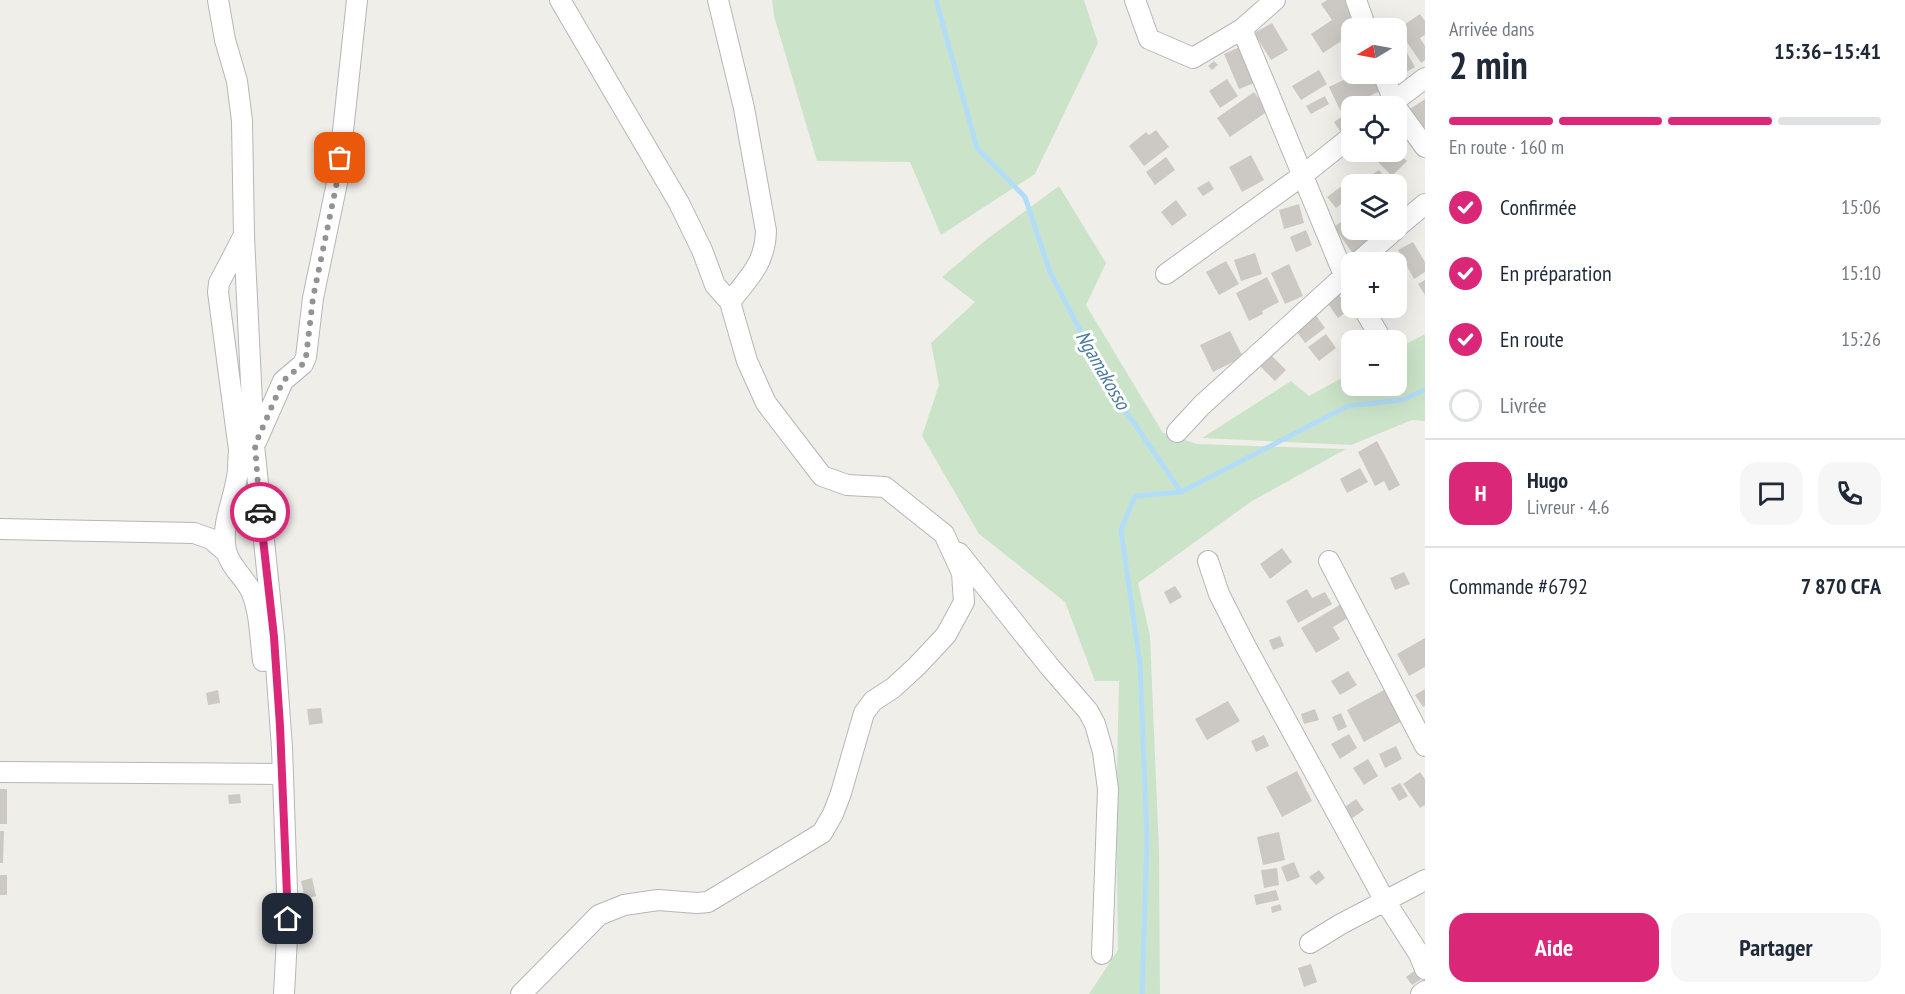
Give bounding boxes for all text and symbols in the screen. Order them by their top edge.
text: Arrivée dans [1449,16,1534,42]
north arrow [1341,18,1407,84]
map controls [1341,18,1407,396]
text: 15:36–15:41 [1774,37,1881,65]
text: 2 min [1449,39,1528,90]
button: locate [1341,96,1407,162]
pin [314,132,365,183]
text: En route · 160 m [1449,134,1564,160]
icon: bag [323,141,356,174]
button: layers [1341,174,1407,240]
icon: check [1449,191,1482,224]
text: Confirmée [1500,193,1577,221]
text: 15:06 [1841,194,1881,220]
button: + [1341,252,1407,318]
icon: check [1449,257,1482,290]
text: En préparation [1500,259,1612,287]
text: 15:10 [1841,260,1881,286]
icon: check [1449,323,1482,356]
text: En route [1500,325,1564,353]
water label: Ngamakosso [1070,326,1137,415]
text: 15:26 [1841,326,1881,352]
button: − [1341,330,1407,396]
text: Livrée [1500,391,1546,419]
button: chat [1740,462,1803,525]
button: phone [1818,462,1881,525]
text: Hugo [1527,466,1568,494]
text: H [1475,479,1486,507]
courier [230,482,290,542]
text: Livreur · 4.6 [1527,494,1610,520]
icon: car [244,496,277,529]
text: Commande #6792 [1449,572,1588,600]
text: 7 870 CFA [1801,572,1881,600]
pin [262,893,313,944]
icon: home [271,902,304,935]
button: Aide [1449,913,1659,982]
button: Partager [1671,913,1881,982]

